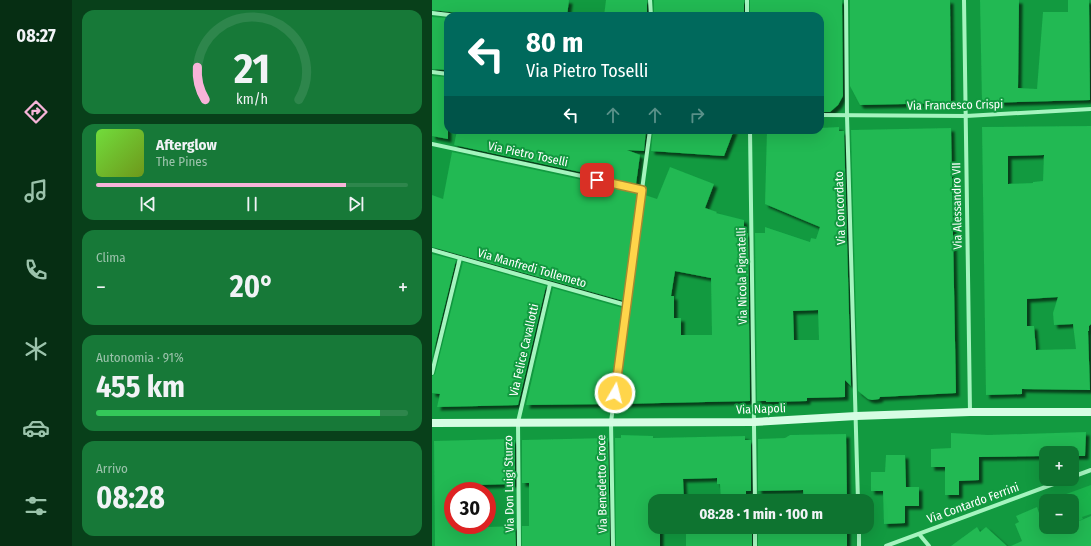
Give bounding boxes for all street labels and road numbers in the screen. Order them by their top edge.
street label: Via Francesco Crispi [907,97,1003,113]
street label: Via Pietro Toselli [487,139,569,169]
street label: Via Alessandro VII [949,162,965,250]
street label: Via Concordato [832,171,848,245]
street label: Via Nicola Pignatelli [734,227,750,325]
street label: Via Manfredi Tollemeto [476,246,588,290]
street label: Via Felice Cavallotti [507,302,541,398]
street label: Via Napoli [736,401,786,417]
street label: Via Benedetto Croce [594,434,610,533]
street label: Via Don Luigi Sturzo [501,435,517,533]
street label: Via Contardo Ferrini [925,480,1021,526]

